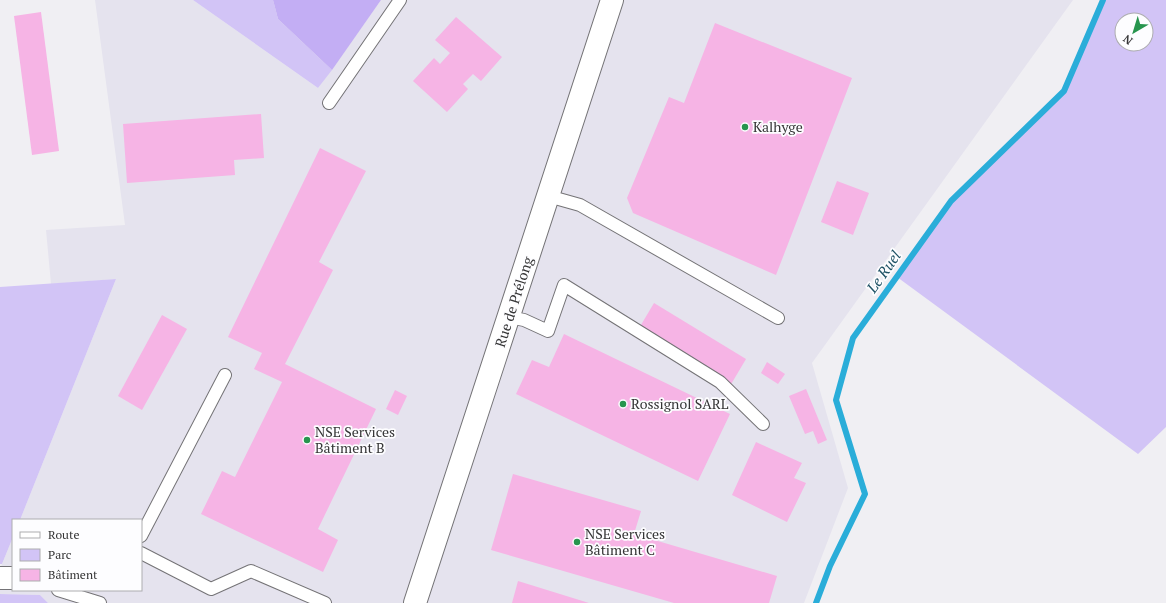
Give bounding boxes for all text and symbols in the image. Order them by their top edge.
north arrow [1114,12,1154,52]
text: N [1120,31,1135,48]
place label: Kalhyge [753,117,803,136]
marker: Kalhyge [740,122,750,132]
water label: Le Ruel [861,246,905,297]
street label: Rue de Prélong [490,254,537,349]
place label: Rossignol SARL [631,394,729,413]
marker: Rossignol SARL [618,399,628,409]
place label: NSE Services Bâtiment B [315,422,395,457]
marker: NSE Services Bâtiment B [302,435,312,445]
legend [12,519,142,591]
place label: NSE Services Bâtiment C [585,524,665,559]
text: Route [48,527,79,542]
marker: NSE Services Bâtiment C [572,537,582,547]
text: Parc [48,547,72,562]
text: Bâtiment [48,567,98,582]

